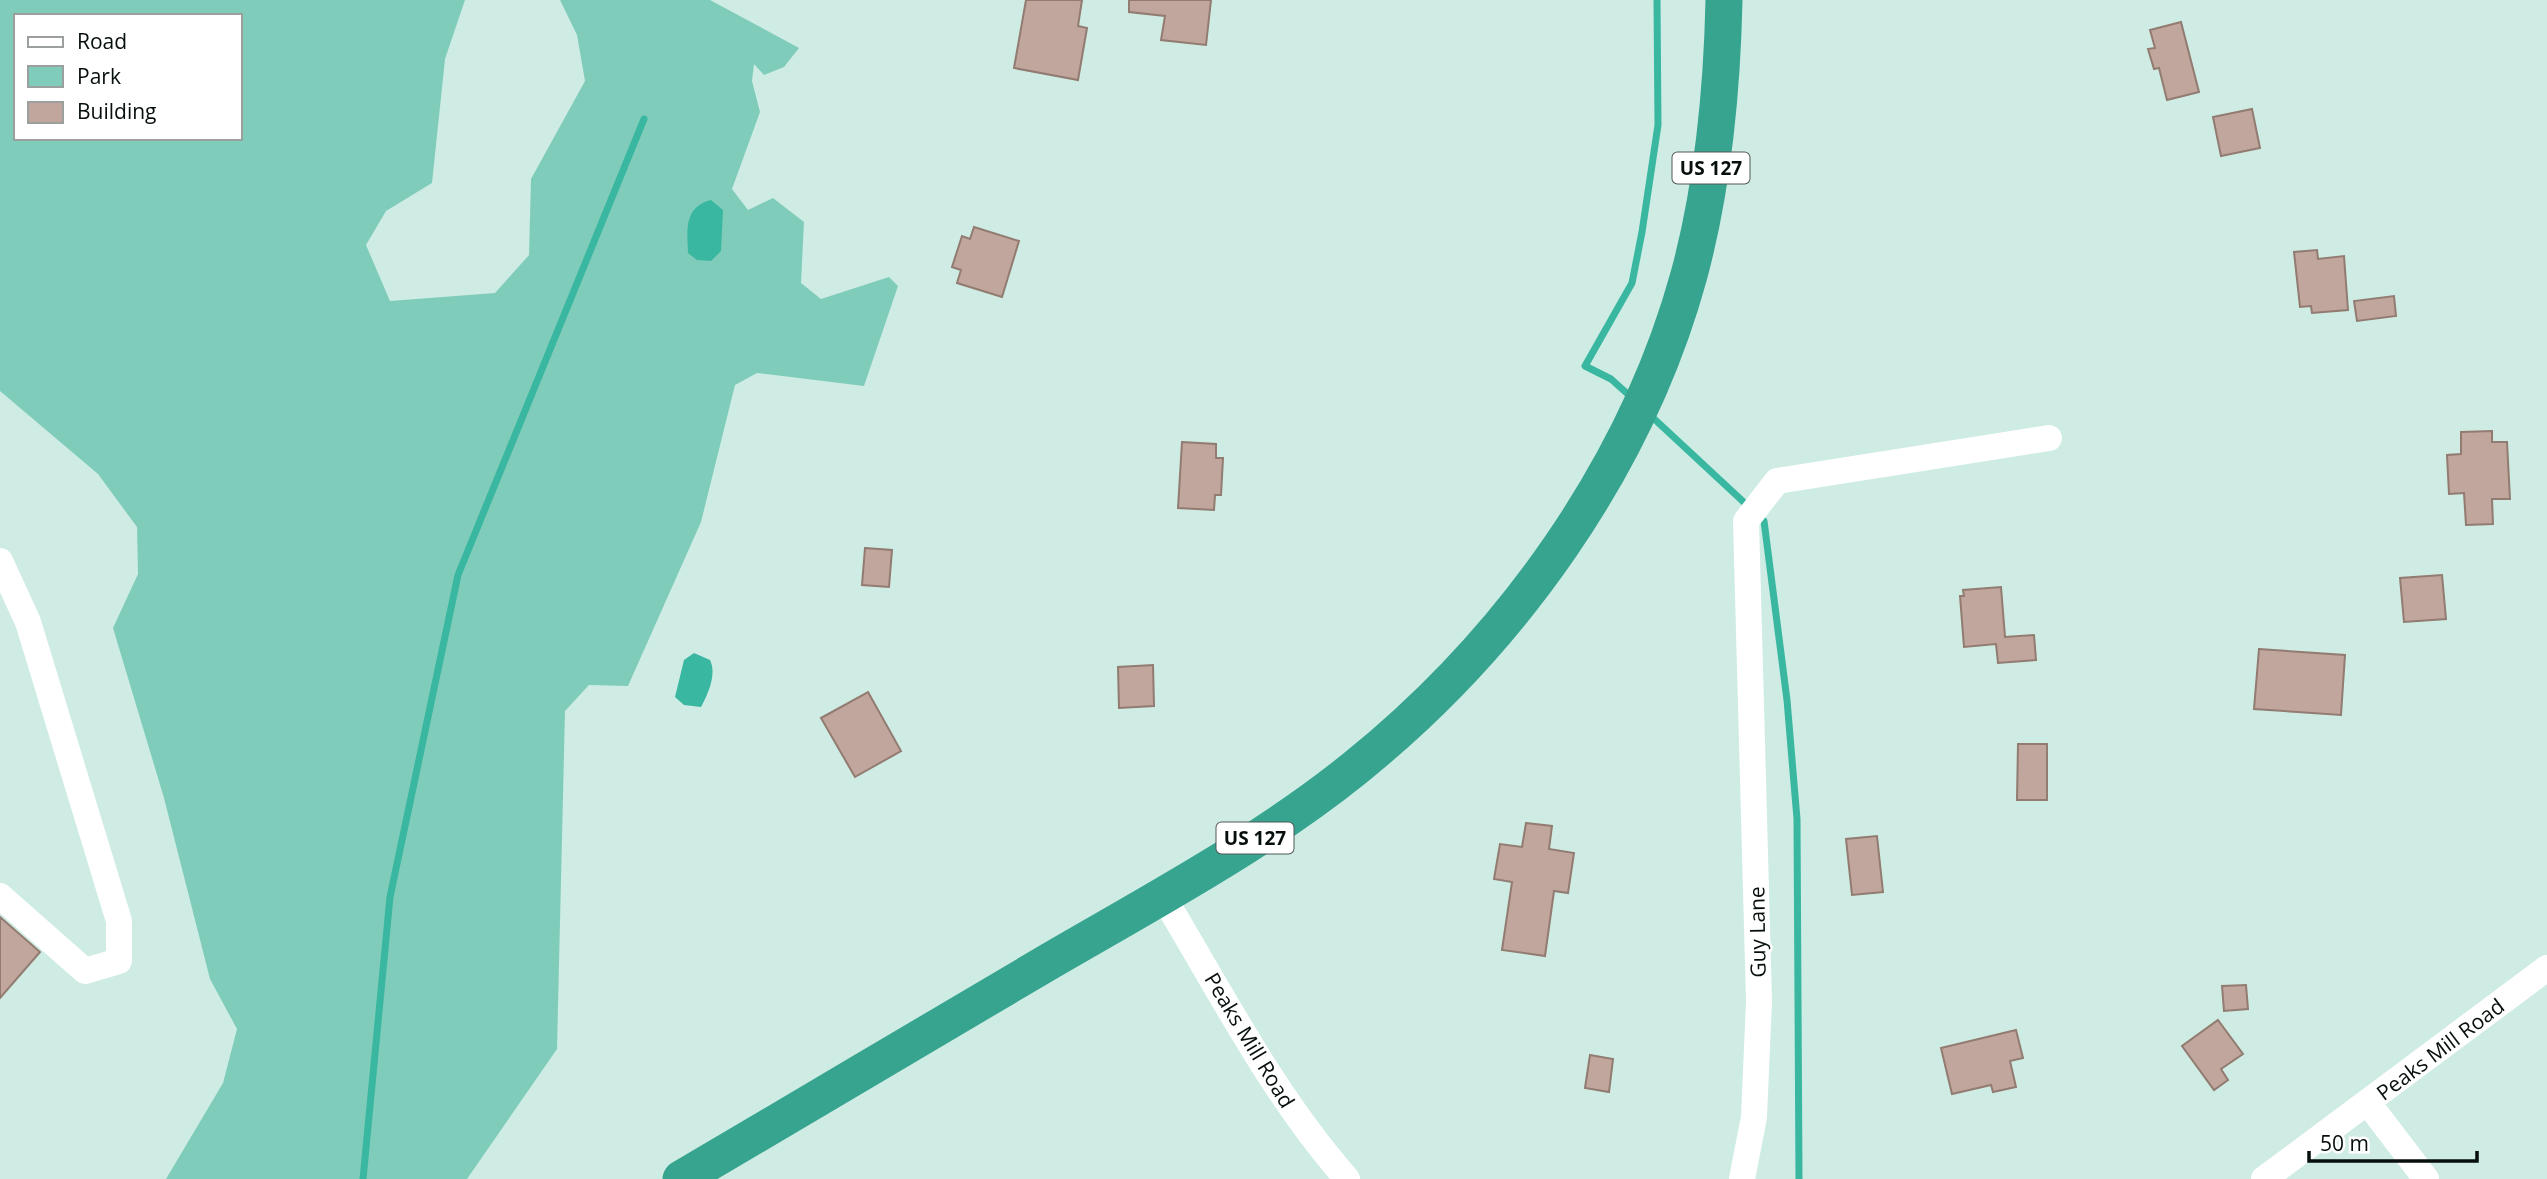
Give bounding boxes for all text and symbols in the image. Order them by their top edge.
legend [14,14,242,140]
text: Road [77,27,127,55]
text: Park [77,62,121,90]
text: Building [77,97,156,125]
road number: US 127 [1672,152,1750,184]
road number: US 127 [1216,822,1294,853]
street label: Guy Lane [1742,886,1772,978]
street label: Peaks Mill Road [1199,967,1301,1113]
street label: Peaks Mill Road [2370,992,2510,1106]
scale bar [2309,1120,2477,1164]
text: 50 m [2320,1129,2369,1157]

